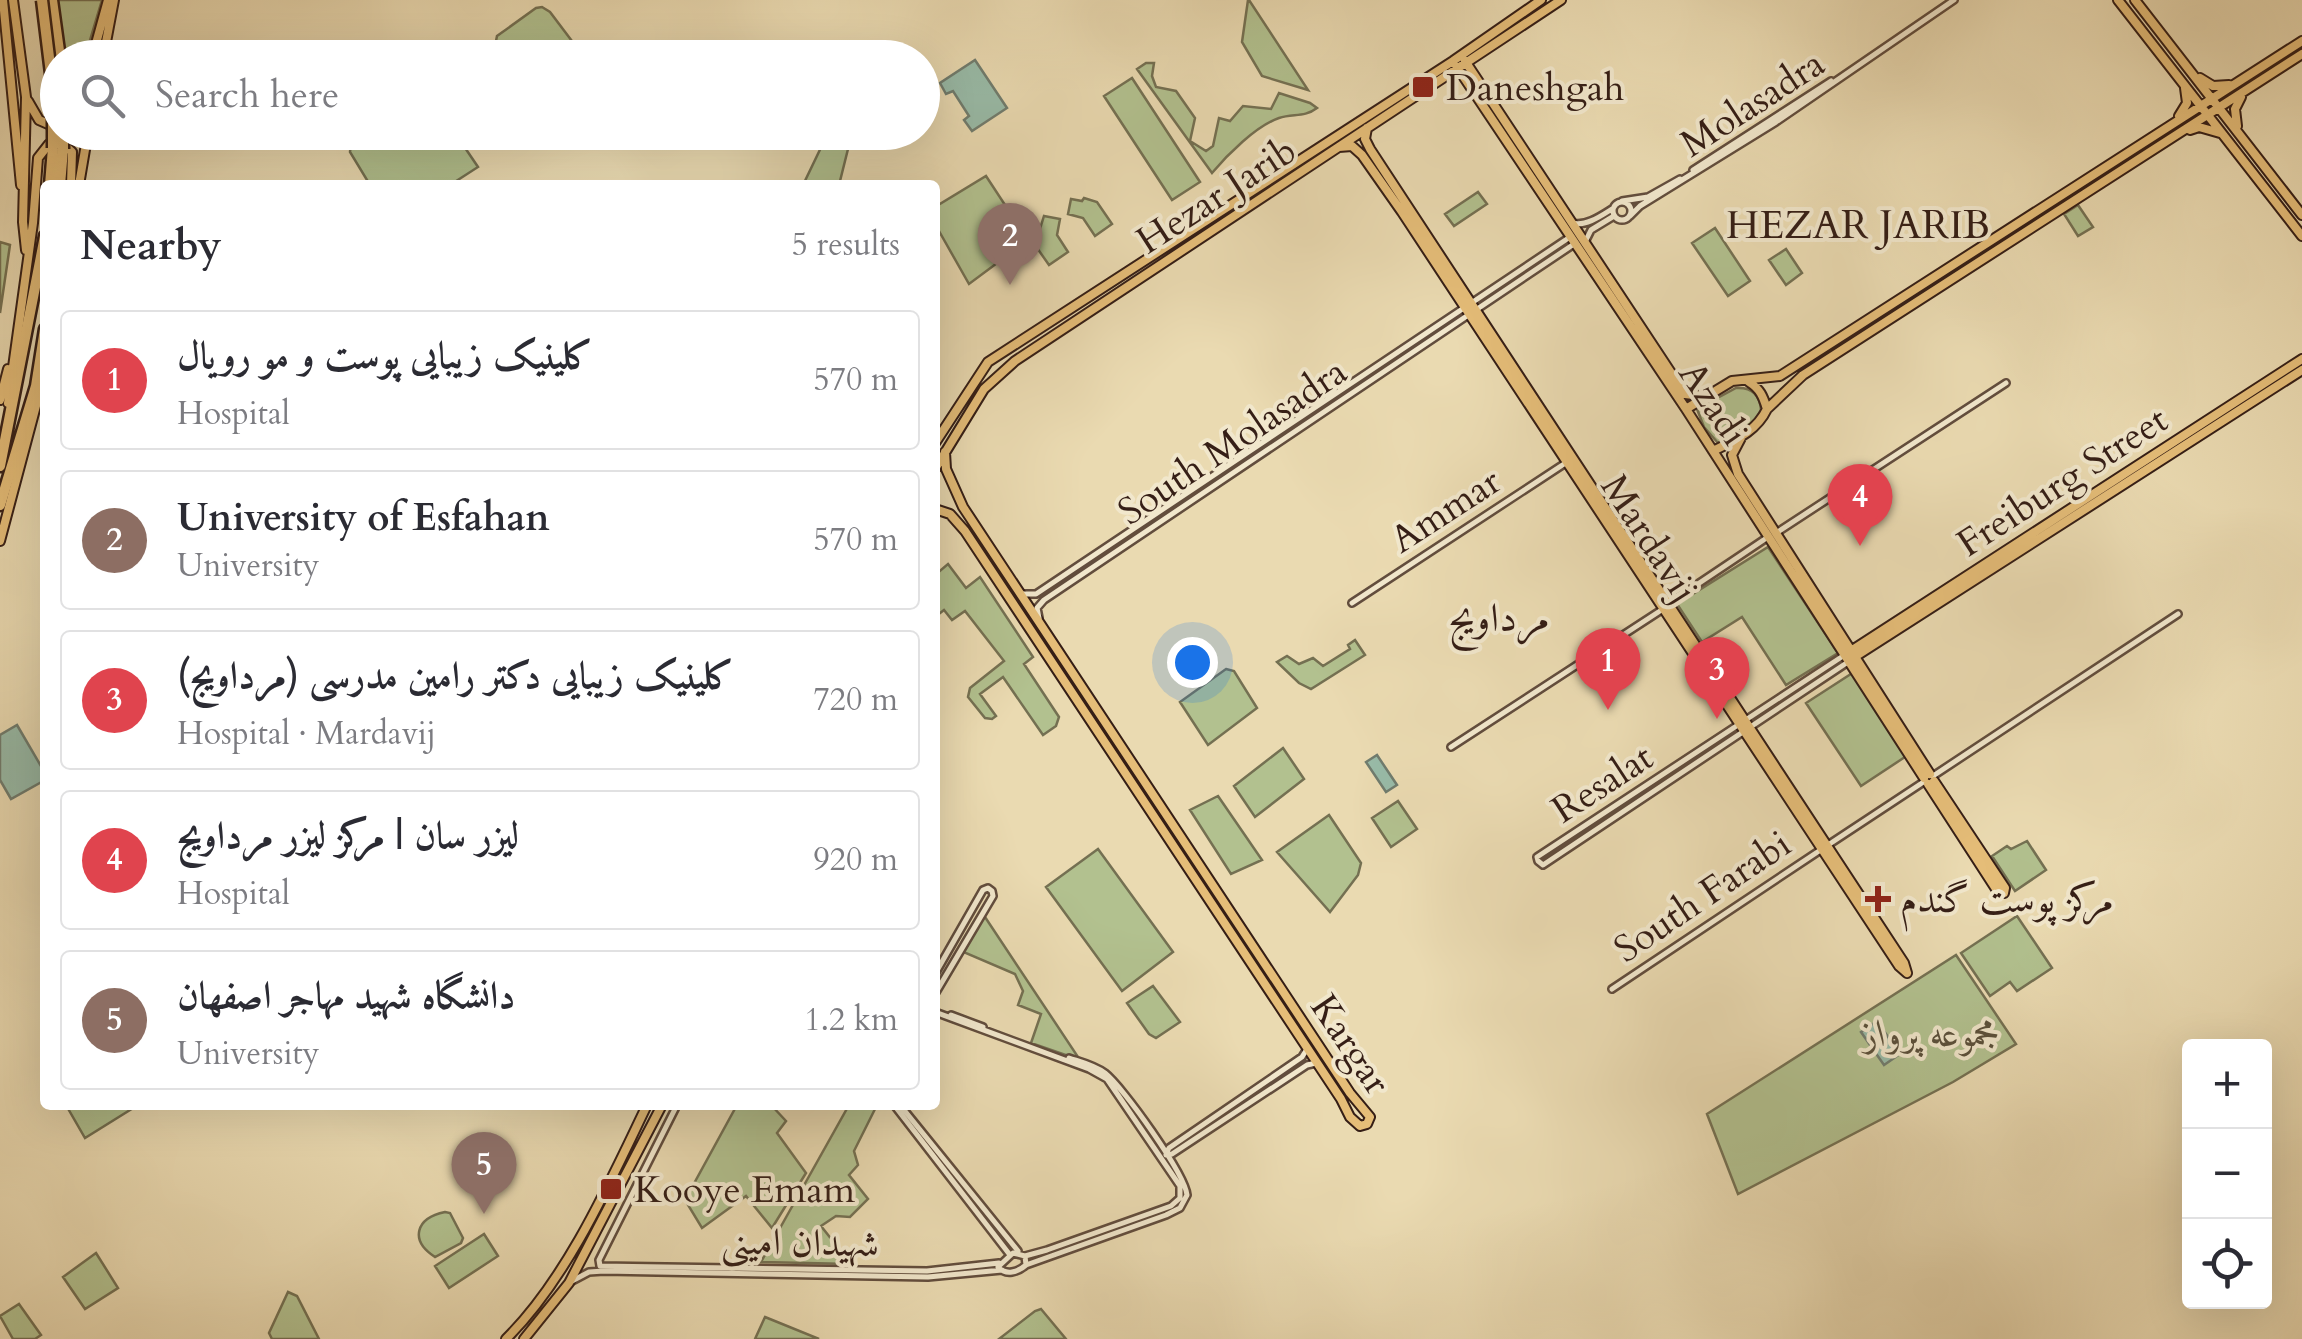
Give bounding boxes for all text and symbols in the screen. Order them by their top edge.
street label: Molasadra [1670,38,1835,170]
search box [40,40,940,150]
place label: Daneshgah [1446,62,1624,114]
icon: search [75,68,130,123]
text: Search here [155,69,339,121]
marker: Daneshgah [1410,74,1436,100]
street label: Hezar Jarib [1127,125,1306,267]
district label: HEZAR JARIB [1726,198,1990,253]
pin: 2 [978,202,1042,285]
text: Nearby [80,217,222,274]
text: 5 results [792,223,900,267]
text: کلینیک زیبایی پوست و مو رویال [177,330,593,382]
street label: South Molasadra [1108,346,1357,538]
street label: Azadi [1666,351,1760,456]
text: 1 [106,358,123,402]
text: 570 m [813,358,898,402]
text: Hospital [177,392,290,436]
street label: Freiburg Street [1947,394,2178,569]
street label: Ammar [1380,456,1511,566]
street label: Mardavij [1588,464,1710,613]
pin: 4 [1828,464,1892,546]
text: University of Esfahan [177,492,550,544]
text: 2 [106,518,123,562]
text: 570 m [813,518,898,562]
text: University [177,544,319,588]
district label: مرداویج [1448,591,1550,651]
pin: 1 [1576,628,1640,710]
pin: 3 [1684,636,1750,719]
your location [1167,637,1218,688]
text: کلینیک زیبایی دکتر رامین مدرسی (مرداویج) [177,650,734,702]
text: 3 [106,678,123,722]
text: 720 m [813,678,898,722]
text: Hospital · Mardavij [177,712,436,756]
street label: Resalat [1542,732,1663,836]
text: لیزر سان | مرکز لیزر مرداویج [177,810,519,862]
street label: South Farabi [1604,819,1801,975]
text: 4 [106,838,123,882]
text: 920 m [813,838,898,882]
text: Hospital [177,872,290,916]
place label: مرکز پوست گندم [1900,874,2114,932]
marker: مرکز پوست گندم [1865,886,1891,912]
text: دانشگاه شهید مهاجر اصفهان [177,970,515,1022]
street label: Kargar [1298,984,1403,1105]
text: 5 [106,998,123,1042]
text: 1.2 km [804,998,898,1042]
park label: مجموعه پرواز [1860,1008,2001,1060]
text: University [177,1032,319,1076]
map controls [2182,1039,2272,1309]
button: + [2182,1039,2272,1129]
button: − [2182,1129,2272,1219]
pin: 5 [452,1132,516,1214]
place label: Kooye Emam [634,1164,856,1216]
marker: Kooye Emam [598,1176,624,1202]
street label: شهیدان امینی [721,1216,879,1270]
button: locate [2182,1219,2272,1309]

